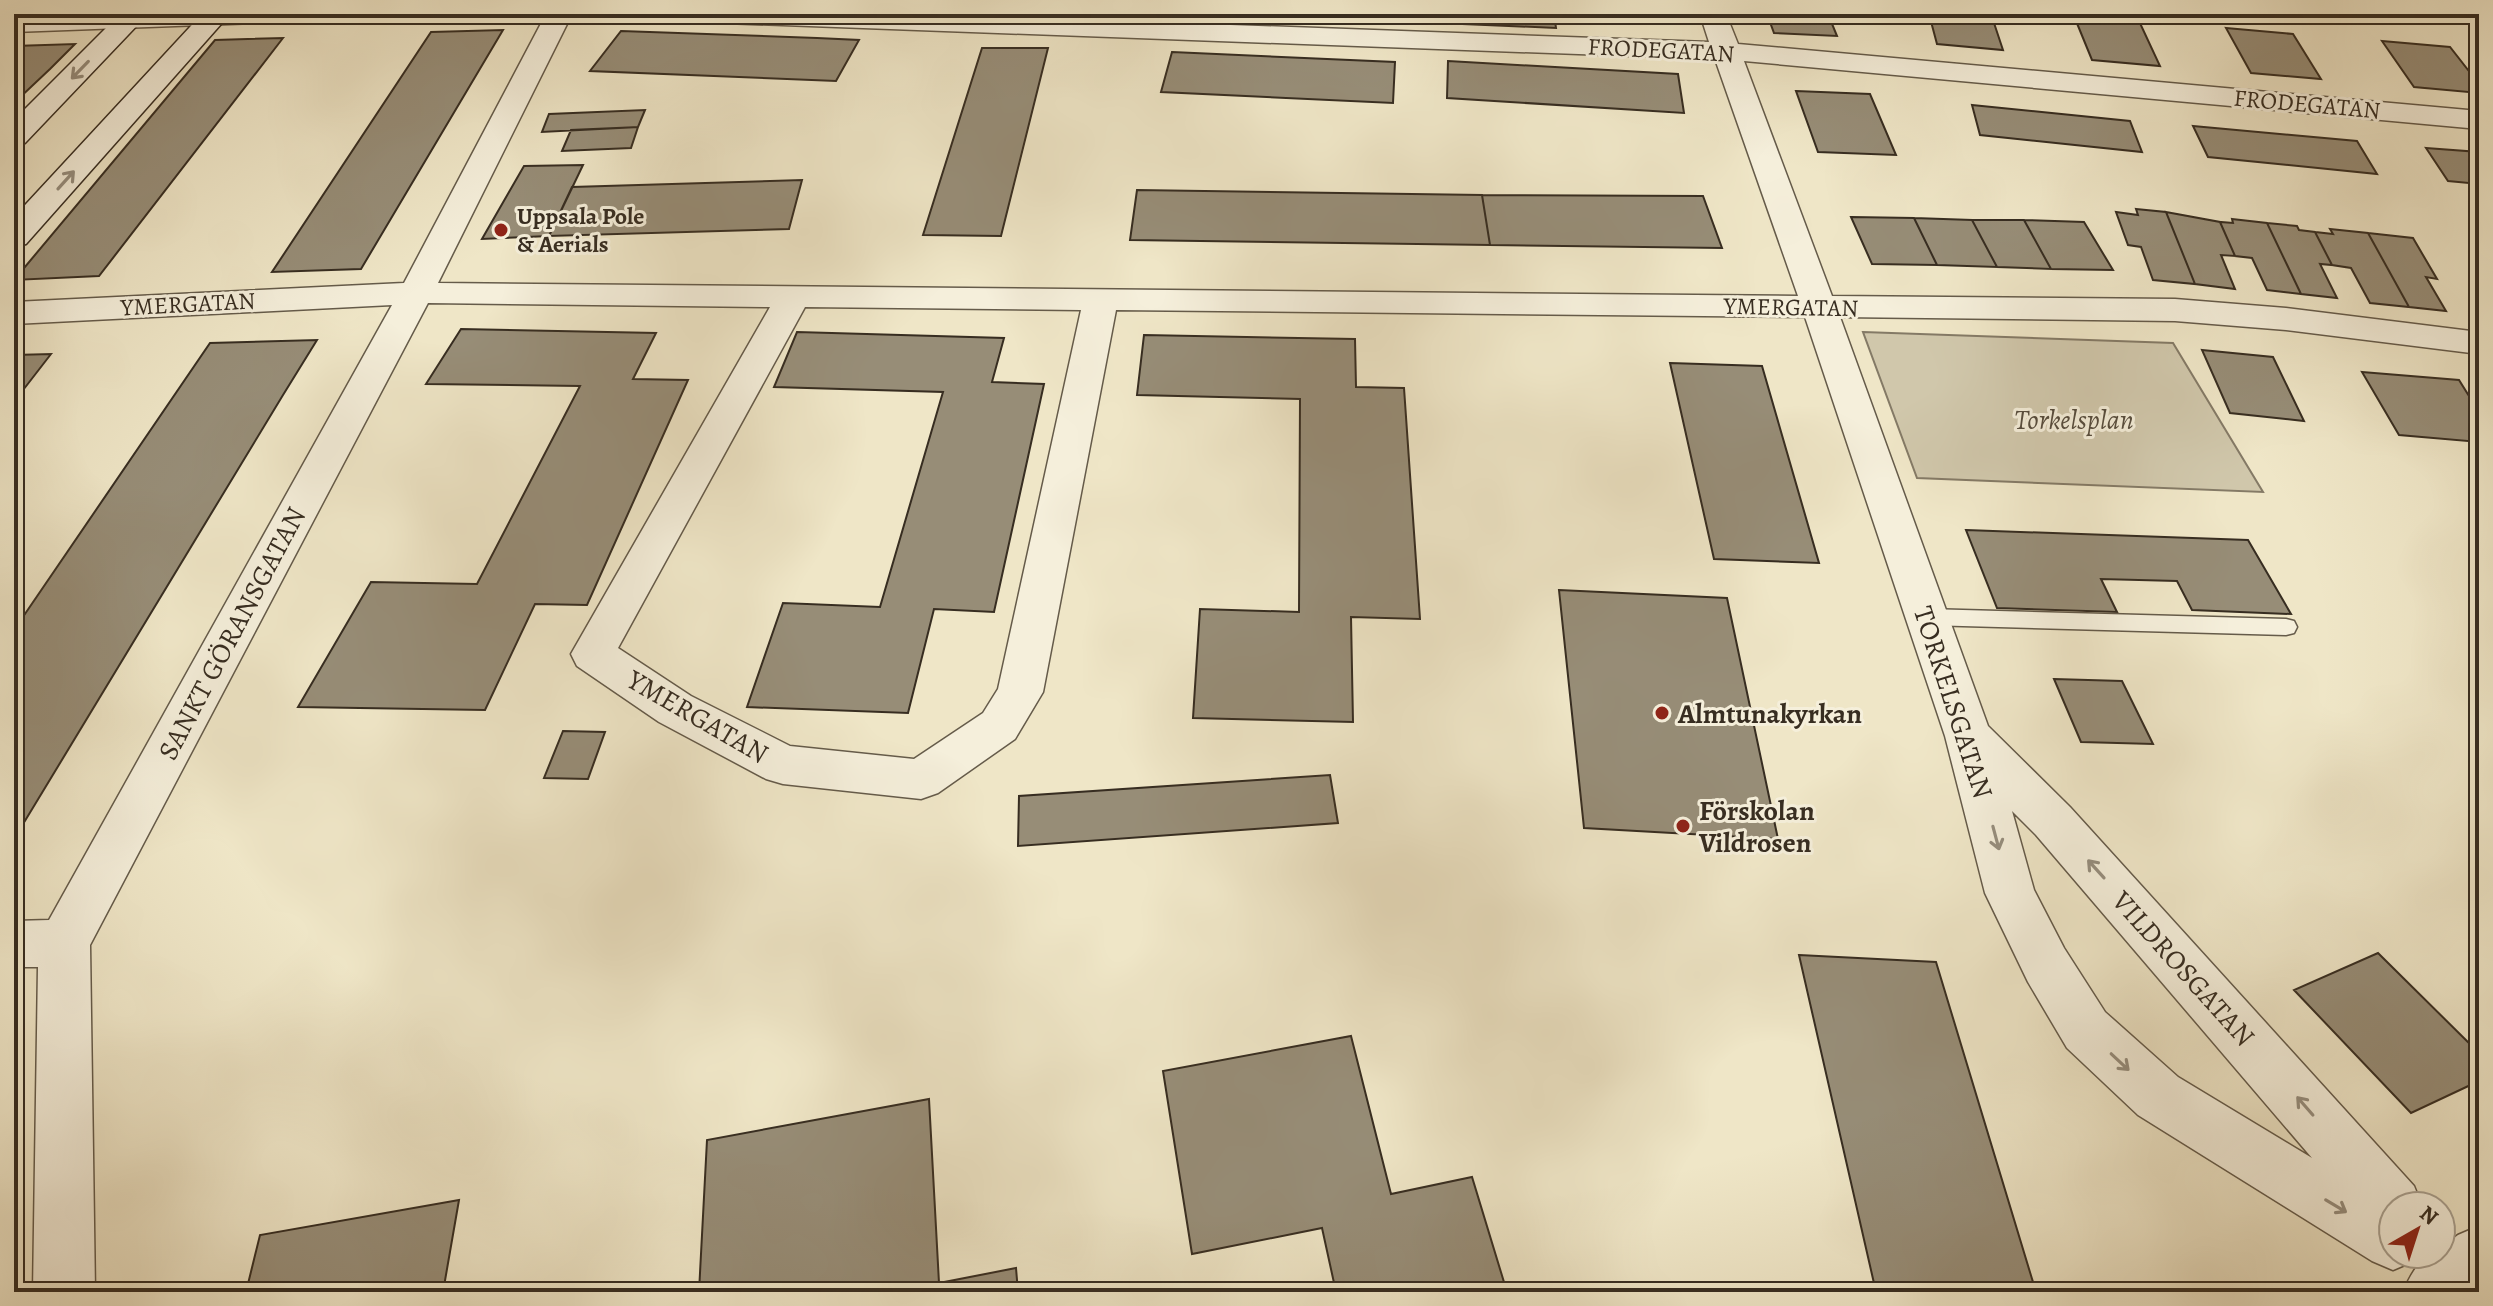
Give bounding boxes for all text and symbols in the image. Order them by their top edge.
street label: FRODEGATAN [1587,30,1735,70]
one-way arrow [71,60,90,79]
street label: FRODEGATAN [2232,82,2382,126]
one-way arrow [57,170,75,190]
place label: Uppsala Pole & Aerials [517,200,644,260]
marker: Uppsala Pole & Aerials [492,221,510,239]
street label: YMERGATAN [119,284,256,324]
street label: YMERGATAN [1722,290,1859,324]
park label: Torkelsplan [2014,401,2134,439]
street label: SANKT GÖRANSGATAN [149,500,315,767]
street label: TORKELSGATAN [1904,601,2002,803]
street label: YMERGATAN [619,661,775,773]
place label: Almtunakyrkan [1677,695,1862,733]
marker: Almtunakyrkan [1653,704,1671,722]
place label: Förskolan Vildrosen [1698,792,1815,862]
marker: Förskolan Vildrosen [1674,817,1692,835]
one-way arrow [1989,825,2004,851]
one-way arrow [2087,860,2105,880]
street label: VILDROSGATAN [2103,882,2263,1055]
one-way arrow [2110,1052,2130,1070]
one-way arrow [2296,1097,2314,1117]
north arrow [2377,1190,2457,1270]
one-way arrow [2324,1198,2347,1214]
text: N [2413,1199,2445,1232]

